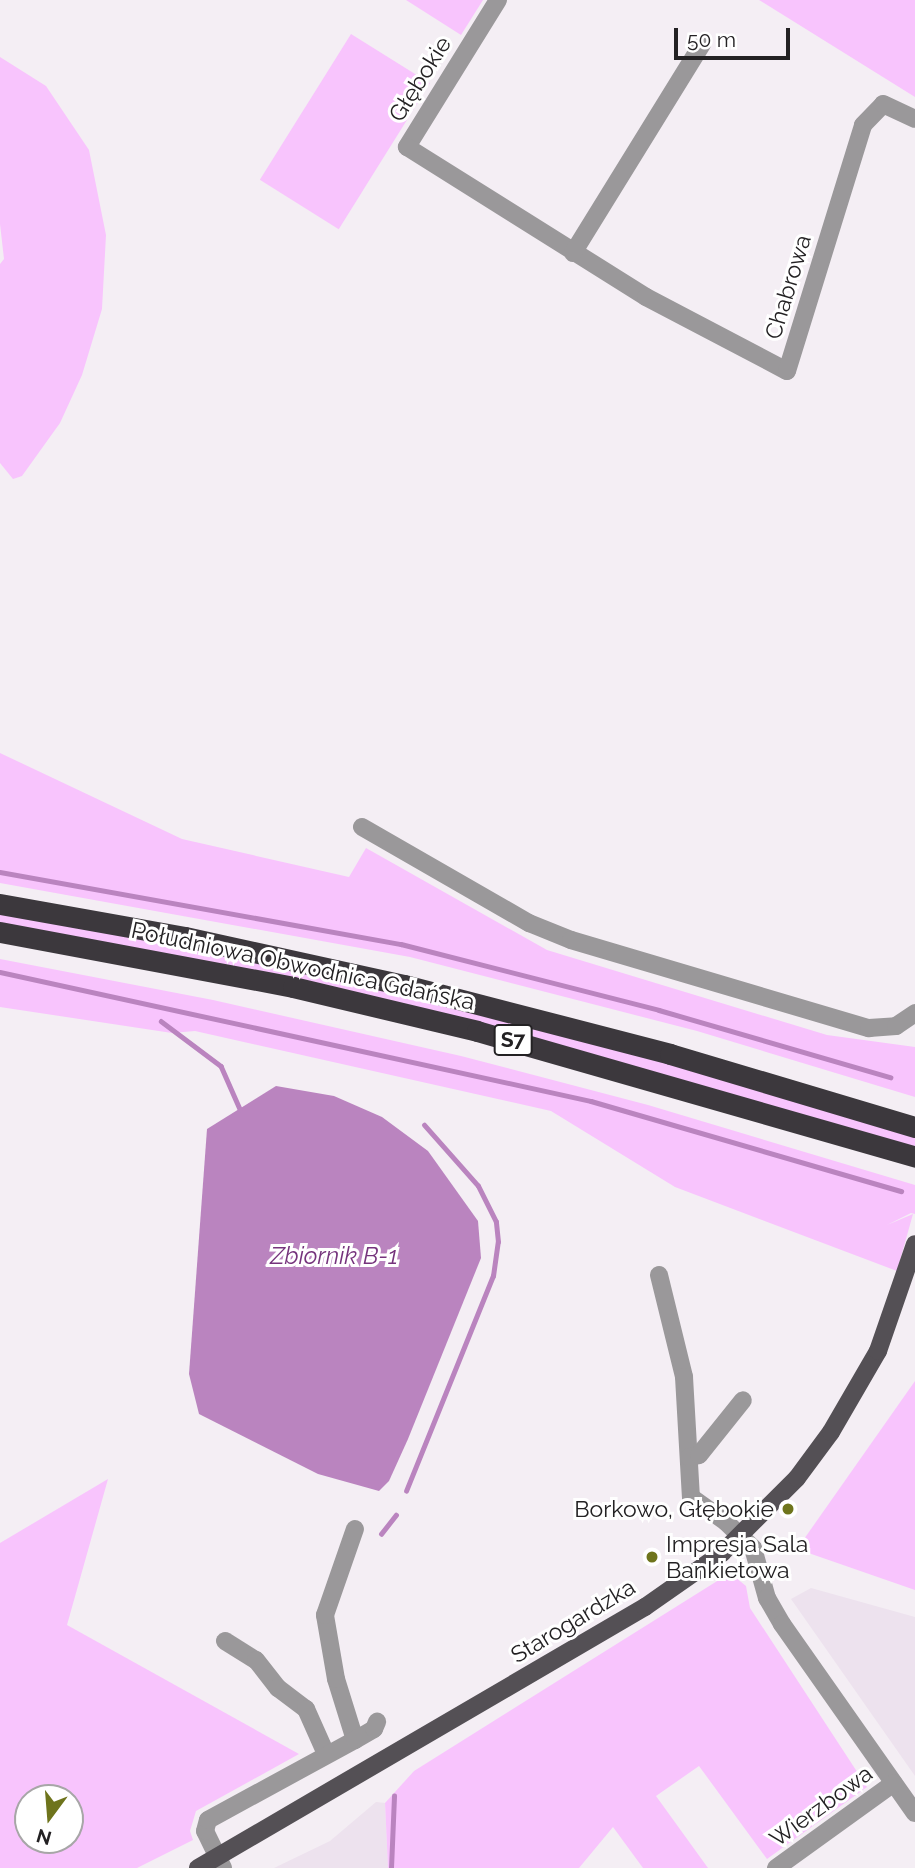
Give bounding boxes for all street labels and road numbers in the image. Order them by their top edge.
street label: Głębokie [383,31,457,127]
street label: Chabrowa [759,231,817,343]
street label: Południowa Obwodnica Gdańska [129,916,477,1016]
road number: S7 [492,1023,534,1058]
street label: Starogardzka [506,1573,640,1669]
street label: Wierzbowa [764,1759,878,1853]

